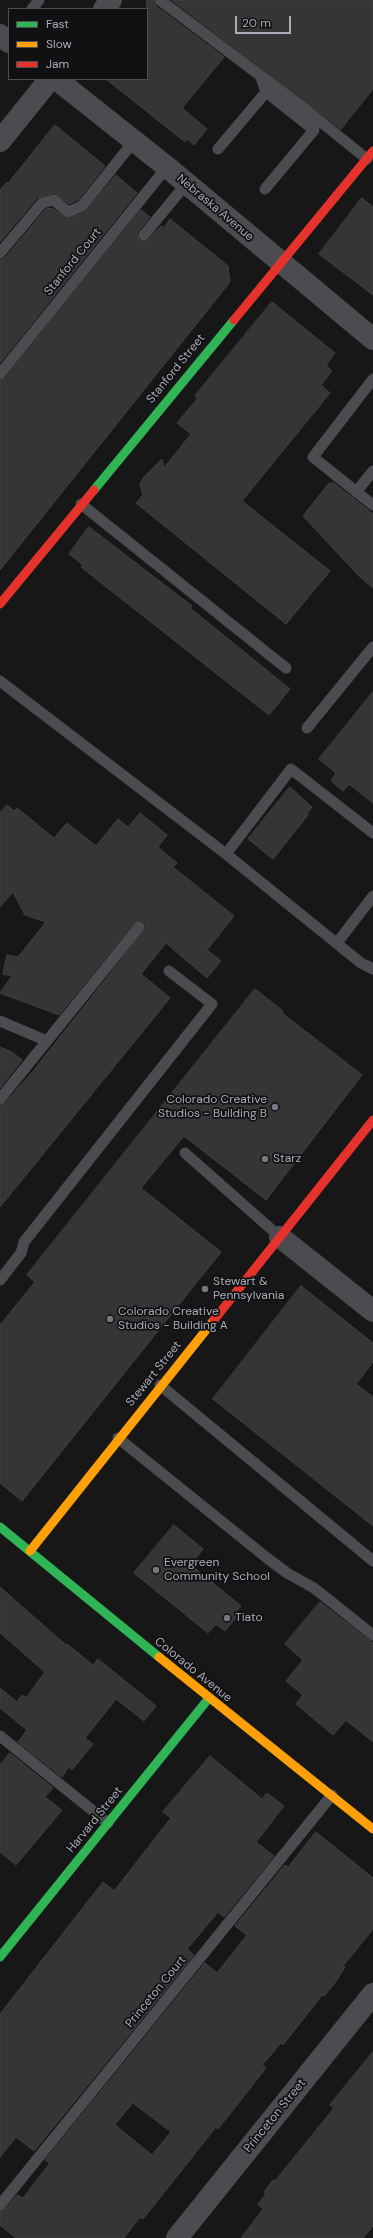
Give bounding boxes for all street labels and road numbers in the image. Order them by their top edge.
street label: Nebraska Avenue [174,172,256,244]
street label: Stanford Court [41,225,105,299]
street label: Stanford Street [144,331,208,407]
street label: Stewart Street [123,1338,185,1410]
street label: Colorado Avenue [152,1634,234,1706]
street label: Harvard Street [64,1784,126,1856]
street label: Princeton Court [123,1953,189,2031]
street label: Princeton Street [241,2076,309,2156]

